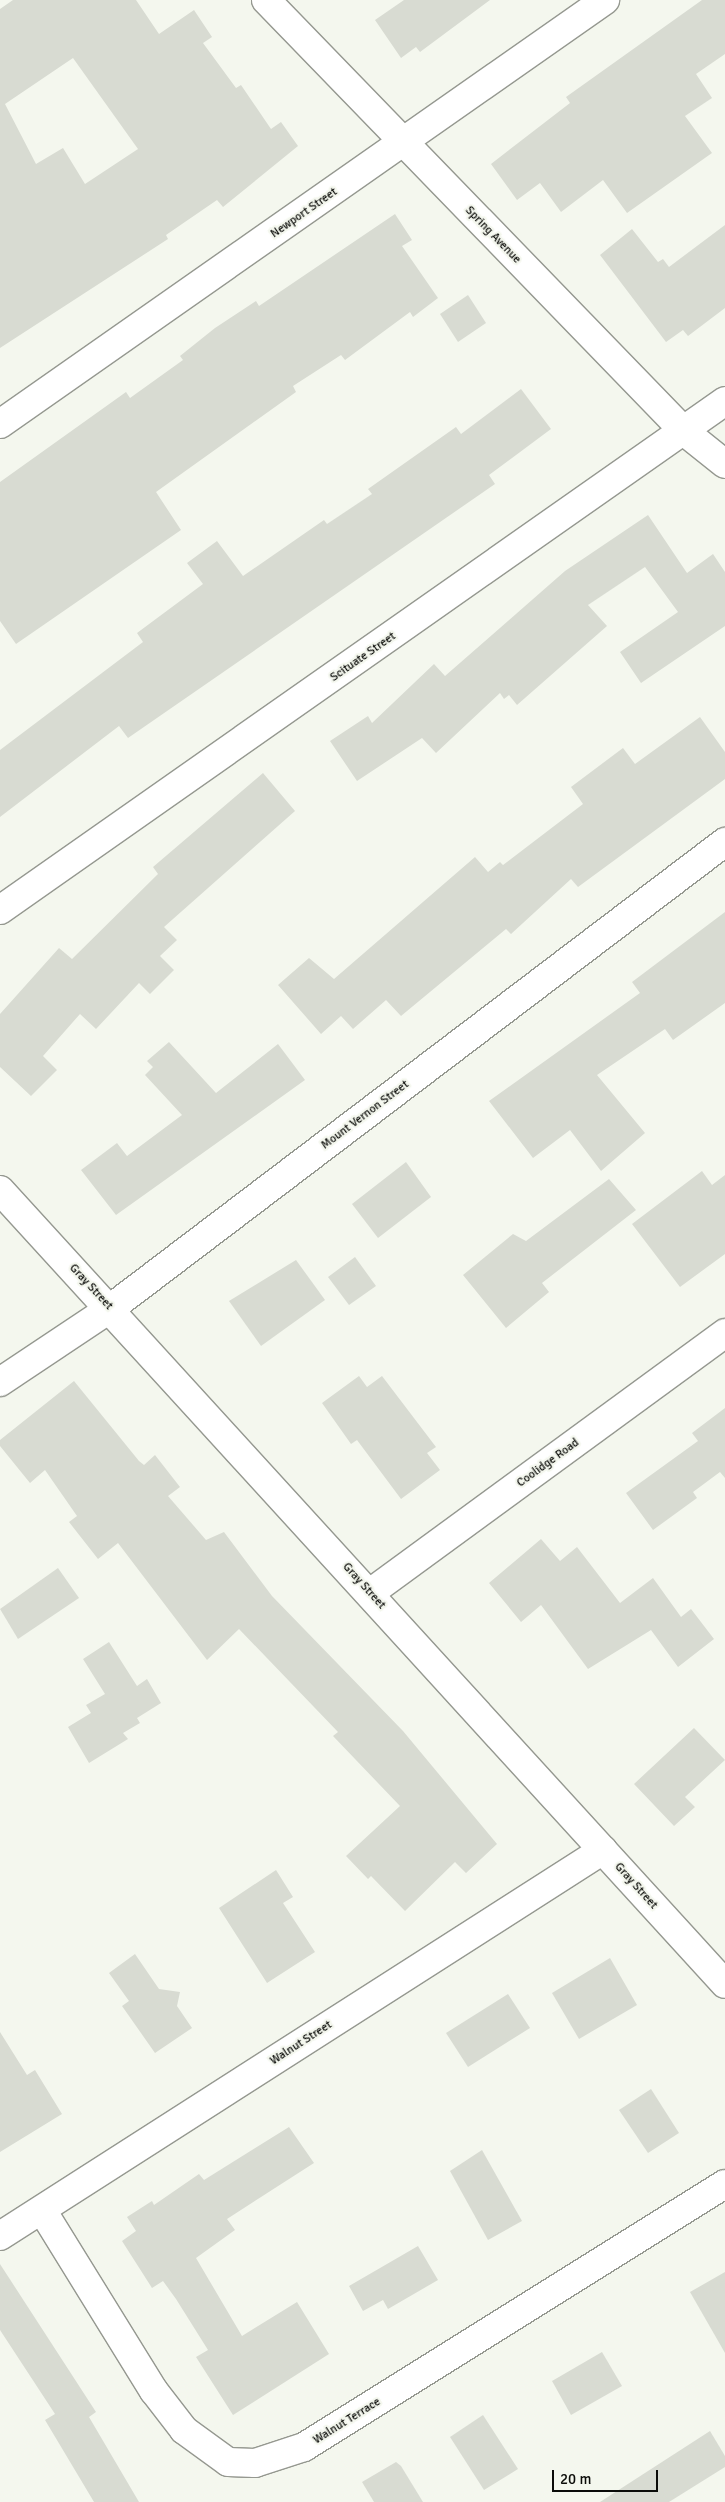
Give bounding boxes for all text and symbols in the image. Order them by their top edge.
street label: Newport Street [268,185,340,241]
street label: Spring Avenue [462,203,524,267]
street label: Scituate Street [328,629,398,685]
street label: Mount Vernon Street [318,1077,412,1153]
street label: Gray Street [66,1261,116,1313]
street label: Coolidge Road [514,1436,582,1490]
street label: Gray Street [339,1560,389,1612]
street label: Gray Street [611,1860,661,1912]
street label: Walnut Street [267,2018,335,2068]
street label: Walnut Terrace [311,2395,383,2447]
scale bar [555,2460,661,2492]
text: 20 m [560,2470,591,2488]

